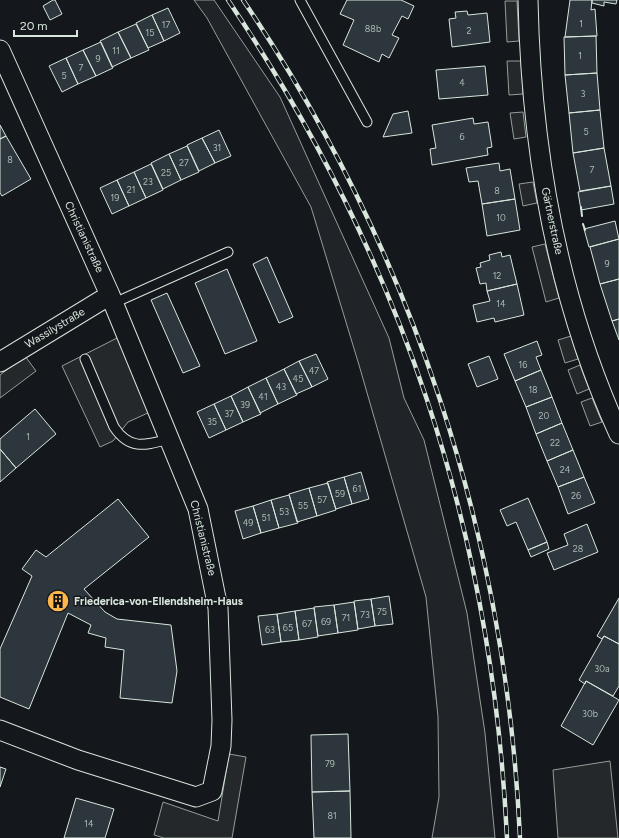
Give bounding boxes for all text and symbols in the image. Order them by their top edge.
scale bar [14,12,77,38]
house number: 1 [579,18,583,29]
text: 20 m [20,19,48,33]
house number: 17 [162,19,170,30]
house number: 88b [365,23,381,34]
house number: 2 [466,25,472,36]
house number: 15 [146,27,154,38]
house number: 11 [112,45,120,56]
house number: 1 [578,50,582,61]
house number: 9 [95,53,101,64]
house number: 7 [79,62,84,73]
house number: 5 [61,70,67,81]
house number: 4 [459,77,465,88]
house number: 3 [581,88,586,99]
house number: 5 [583,126,589,137]
house number: 6 [459,131,465,142]
house number: 31 [213,142,221,153]
house number: 8 [7,154,13,165]
house number: 27 [179,157,189,168]
house number: 7 [590,164,595,175]
house number: 25 [161,167,171,178]
house number: 23 [143,176,153,187]
house number: 21 [127,184,135,195]
house number: 8 [494,185,500,196]
street label: Gärtnerstraße [539,186,565,256]
house number: 19 [111,192,119,203]
street label: Christianistraße [62,199,106,275]
house number: 10 [496,212,506,223]
house number: 9 [604,258,610,269]
house number: 12 [493,270,501,281]
house number: 14 [496,298,506,309]
street label: Wassilystraße [23,305,87,351]
house number: 16 [519,359,527,370]
house number: 47 [309,365,319,376]
house number: 45 [293,373,303,384]
house number: 43 [276,381,286,392]
house number: 18 [528,384,538,395]
house number: 41 [258,391,268,402]
house number: 39 [240,399,250,410]
house number: 37 [224,408,234,419]
house number: 20 [539,410,550,421]
house number: 35 [207,416,217,427]
house number: 1 [26,431,30,442]
house number: 22 [550,437,560,448]
house number: 24 [560,464,571,475]
house number: 61 [353,483,361,494]
house number: 59 [335,488,345,499]
house number: 26 [571,490,581,501]
house number: 57 [317,494,327,505]
street label: Christianistraße [187,499,219,577]
house number: 55 [298,500,308,511]
house number: 53 [279,506,289,517]
house number: 51 [262,512,270,523]
house number: 49 [243,517,253,528]
house number: 28 [573,543,584,554]
building icon: Friederica-von-Ellendsheim-Haus [45,588,71,614]
place label: Friederica-von-Ellendsheim-Haus [74,595,243,608]
house number: 75 [377,606,387,617]
house number: 73 [360,609,370,620]
house number: 71 [342,612,350,623]
house number: 69 [321,616,331,627]
house number: 67 [302,618,312,629]
house number: 65 [283,622,293,633]
house number: 63 [265,624,275,635]
house number: 30a [594,663,610,674]
house number: 30b [582,708,598,719]
house number: 79 [325,758,335,769]
house number: 81 [327,810,337,821]
house number: 14 [84,818,94,829]

